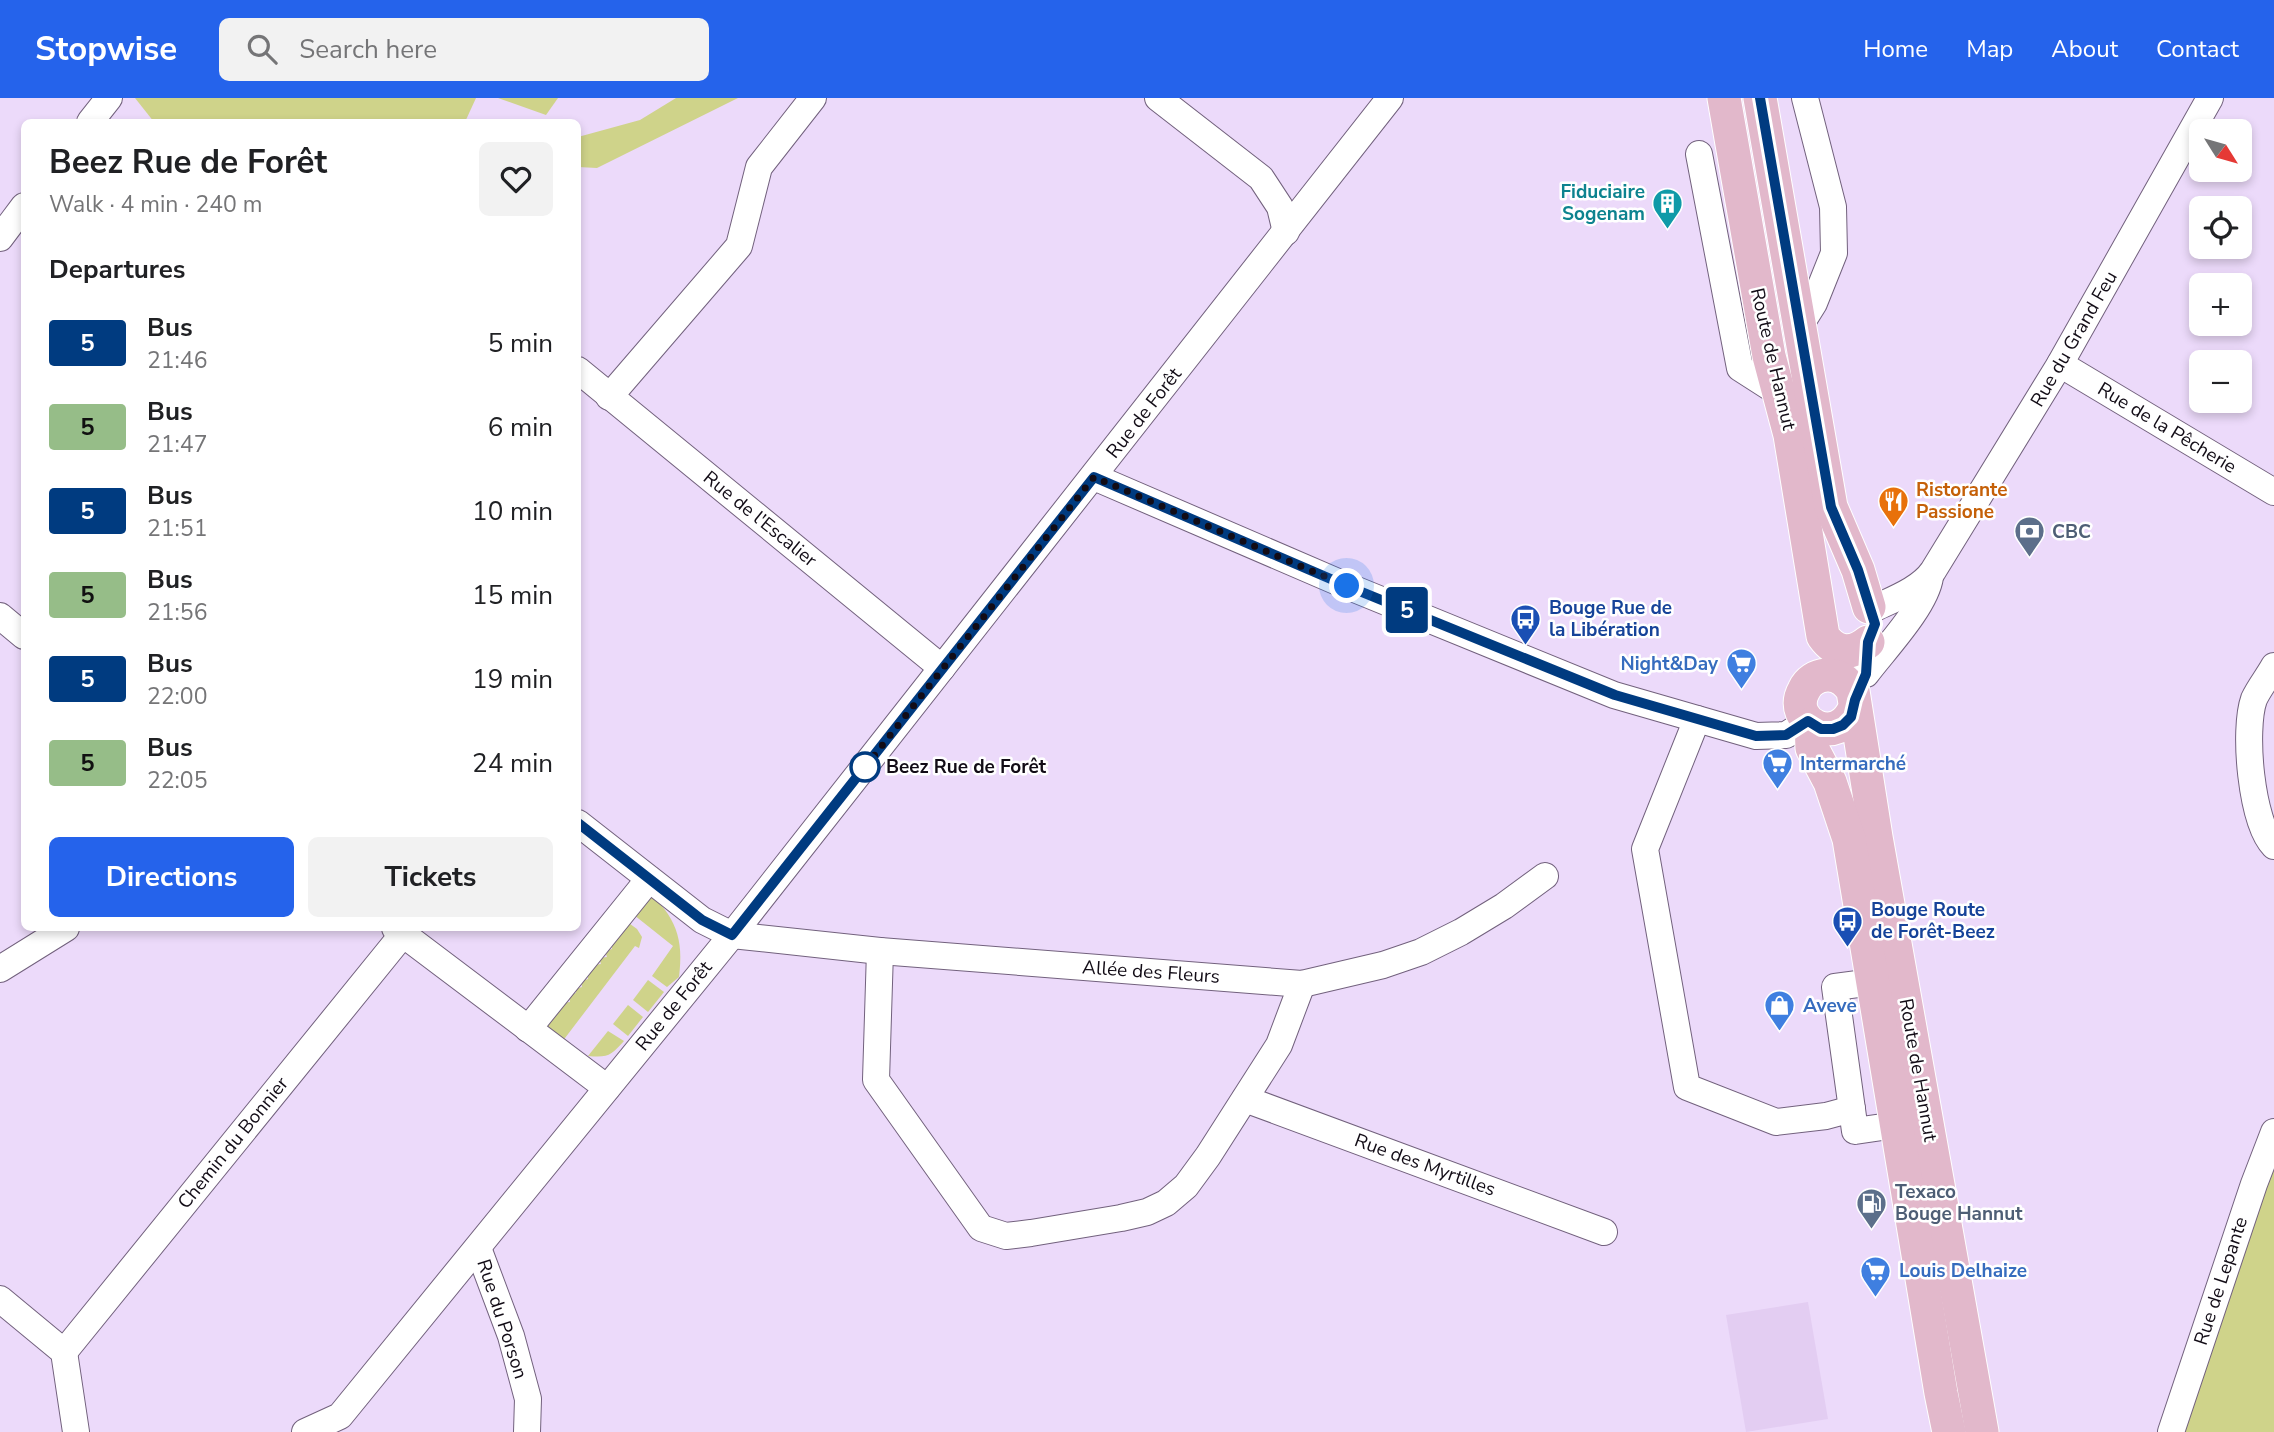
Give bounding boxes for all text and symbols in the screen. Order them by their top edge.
search box [219,18,709,81]
text: Stopwise [35,27,177,72]
icon: search [243,30,281,68]
text: Search here [299,32,437,67]
text: Home [1863,33,1928,65]
text: Map [1966,33,2013,65]
text: About [2051,33,2118,65]
text: Contact [2156,33,2239,65]
north arrow [2189,119,2252,182]
map controls [2189,119,2252,413]
text: Beez Rue de Forêt [49,140,327,185]
button: heart [479,142,553,216]
place label: Fiduciaire Sogenam [1560,179,1645,227]
building icon: Fiduciaire Sogenam [1651,186,1685,230]
text: Walk · 4 min · 240 m [49,189,262,220]
button: locate [2189,196,2252,259]
text: Departures [49,252,185,287]
street label: Rue du Grand Feu [2024,266,2124,412]
button: + [2189,273,2252,336]
street label: Route de Hannut [1744,286,1802,433]
text: Bus [147,310,193,345]
text: 5 min [488,326,553,361]
text: 5 [80,327,95,359]
text: 21:46 [147,345,207,376]
button: − [2189,350,2252,413]
street label: Rue de Forêt [1100,362,1188,464]
street label: Rue de la Pêcherie [2093,376,2241,480]
text: Bus [147,394,193,429]
text: 6 min [488,410,553,445]
text: 5 [80,411,95,443]
text: 21:47 [147,429,207,460]
street label: Rue de l'Escalier [698,465,822,573]
place label: Ristorante Passione [1916,477,2008,525]
text: Bus [147,478,193,513]
restaurant icon: Ristorante Passione [1876,484,1910,528]
text: 10 min [472,494,553,529]
text: 5 [80,495,95,527]
text: 21:51 [147,513,207,544]
bank icon: CBC [2012,515,2046,559]
place label: CBC [2052,519,2091,545]
text: Bus [147,562,193,597]
your location [1329,568,1364,603]
text: 15 min [472,578,553,613]
text: 5 [80,579,95,611]
line badge: 5 [1384,587,1430,633]
text: 5 [1400,594,1414,626]
place label: Bouge Rue de la Libération [1549,595,1672,643]
text: 21:56 [147,597,207,628]
bus stop icon: Bouge Rue de la Libération [1509,602,1543,646]
text: Bus [147,646,193,681]
supermarket icon: Night&Day [1724,647,1758,691]
place label: Night&Day [1620,651,1719,677]
text: 19 min [472,662,553,697]
text: 5 [80,663,95,695]
text: 22:00 [147,681,207,712]
text: Bus [147,730,193,765]
text: 24 min [472,746,553,781]
text: 5 [80,747,95,779]
supermarket icon: Intermarché [1760,747,1794,791]
place label: Intermarché [1800,751,1906,777]
marker: Beez Rue de Forêt [850,752,880,782]
place label: Beez Rue de Forêt [886,754,1047,780]
text: 22:05 [147,765,207,796]
button: Directions [49,837,294,917]
button: Tickets [308,837,553,917]
place label: Bouge Route de Forêt-Beez [1871,897,1995,945]
bus stop icon: Bouge Route de Forêt-Beez [1831,904,1865,948]
street label: Allée des Fleurs [1081,954,1221,990]
street label: Rue de Forêt [630,955,718,1056]
shop icon: Aveve [1763,989,1797,1033]
place label: Aveve [1803,993,1857,1019]
street label: Route de Hannut [1893,996,1943,1144]
street label: Chemin du Bonnier [172,1071,295,1215]
street label: Rue des Myrtilles [1351,1127,1499,1203]
place label: Texaco Bouge Hannut [1895,1179,2023,1227]
fuel station icon: Texaco Bouge Hannut [1855,1186,1889,1230]
street label: Rue de Lepante [2188,1214,2254,1348]
supermarket icon: Louis Delhaize [1859,1254,1893,1298]
street label: Rue du Porson [470,1256,534,1382]
place label: Louis Delhaize [1899,1258,2027,1284]

